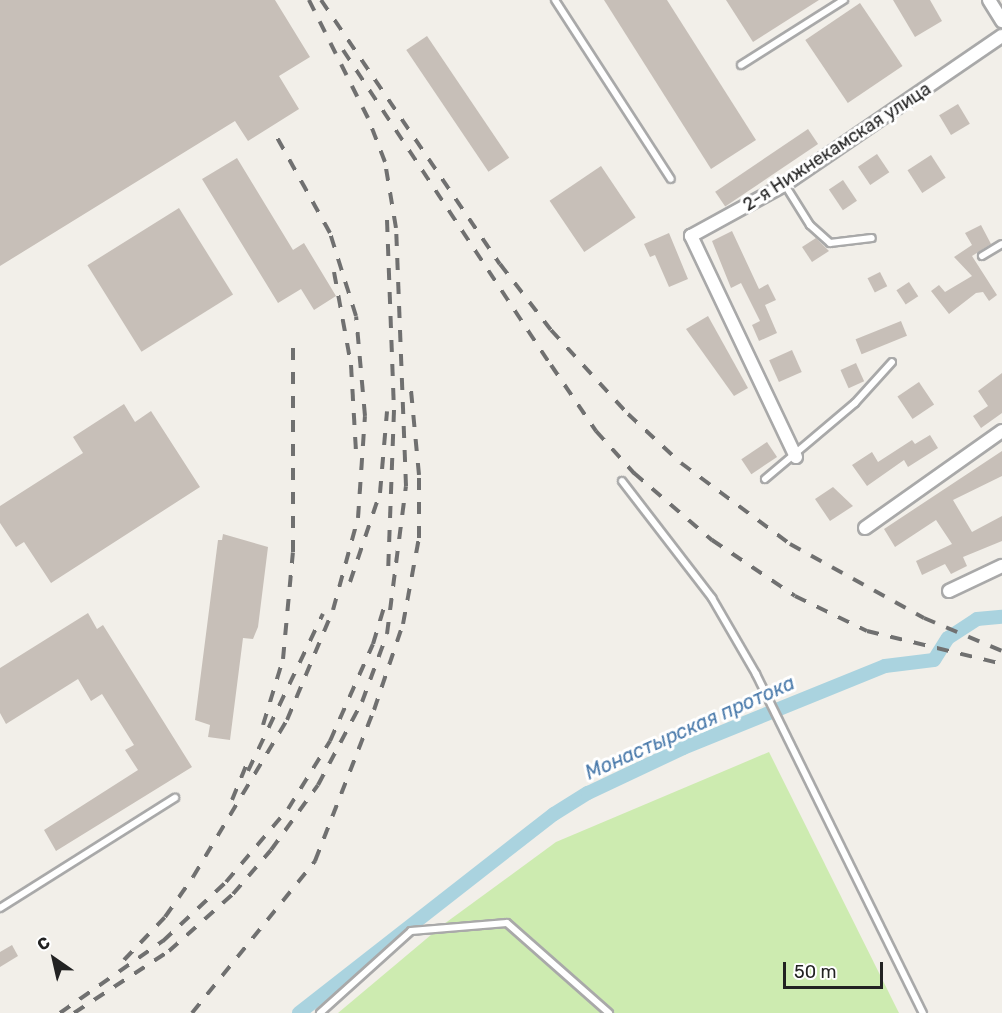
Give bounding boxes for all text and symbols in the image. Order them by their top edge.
street label: 2-я Нижнекамская улица [739,78,935,216]
water label: Монастырская протока [581,671,799,785]
north arrow [24,929,84,989]
text: С [34,933,54,955]
scale bar [786,950,886,988]
text: 50 m [794,961,837,983]

